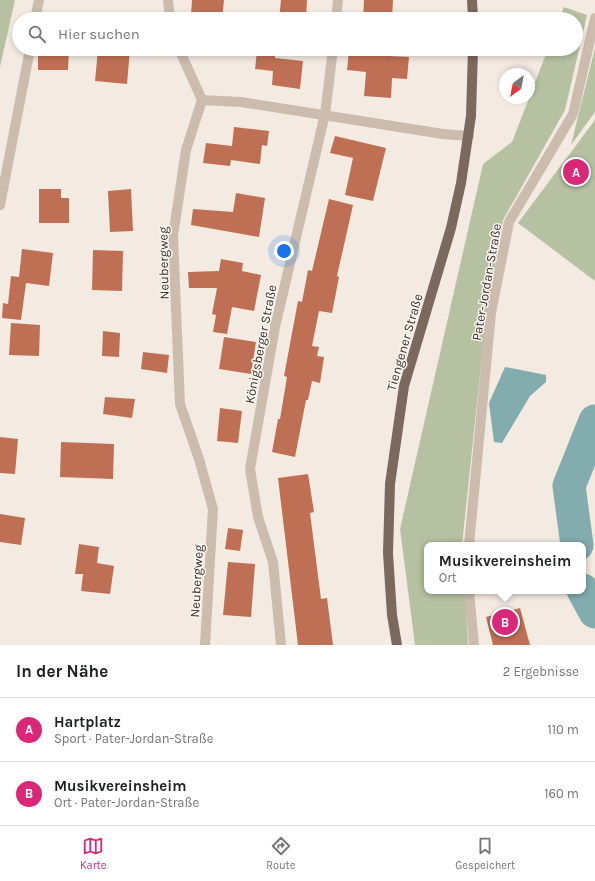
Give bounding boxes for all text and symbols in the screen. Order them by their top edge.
search box [12,12,583,56]
icon: search [26,23,48,45]
text: Hier suchen [58,25,140,43]
north arrow [499,68,535,104]
pin: A [563,157,589,187]
street label: Pater-Jordan-Straße [469,222,504,342]
street label: Neubergweg [155,226,172,300]
your location [274,241,294,261]
street label: Königsberger Straße [242,283,279,405]
street label: Tiengener Straße [383,291,426,393]
popup [424,542,586,594]
street label: Neubergweg [187,543,206,618]
text: Musikvereinsheim [439,552,571,570]
text: Ort [439,570,457,585]
pin: B [492,607,518,637]
text: In der Nähe [16,661,108,681]
text: 2 Ergebnisse [503,664,579,679]
text: Hartplatz [54,713,121,731]
text: A [25,722,33,737]
text: 110 m [547,722,579,737]
text: Sport · Pater-Jordan-Straße [54,731,213,746]
text: Musikvereinsheim [54,777,186,795]
text: B [25,786,33,801]
text: 160 m [544,786,579,801]
text: Ort · Pater-Jordan-Straße [54,795,199,810]
tab: Karte [80,835,106,872]
tab: Route [266,835,295,872]
tab: Gespeichert [455,835,515,872]

